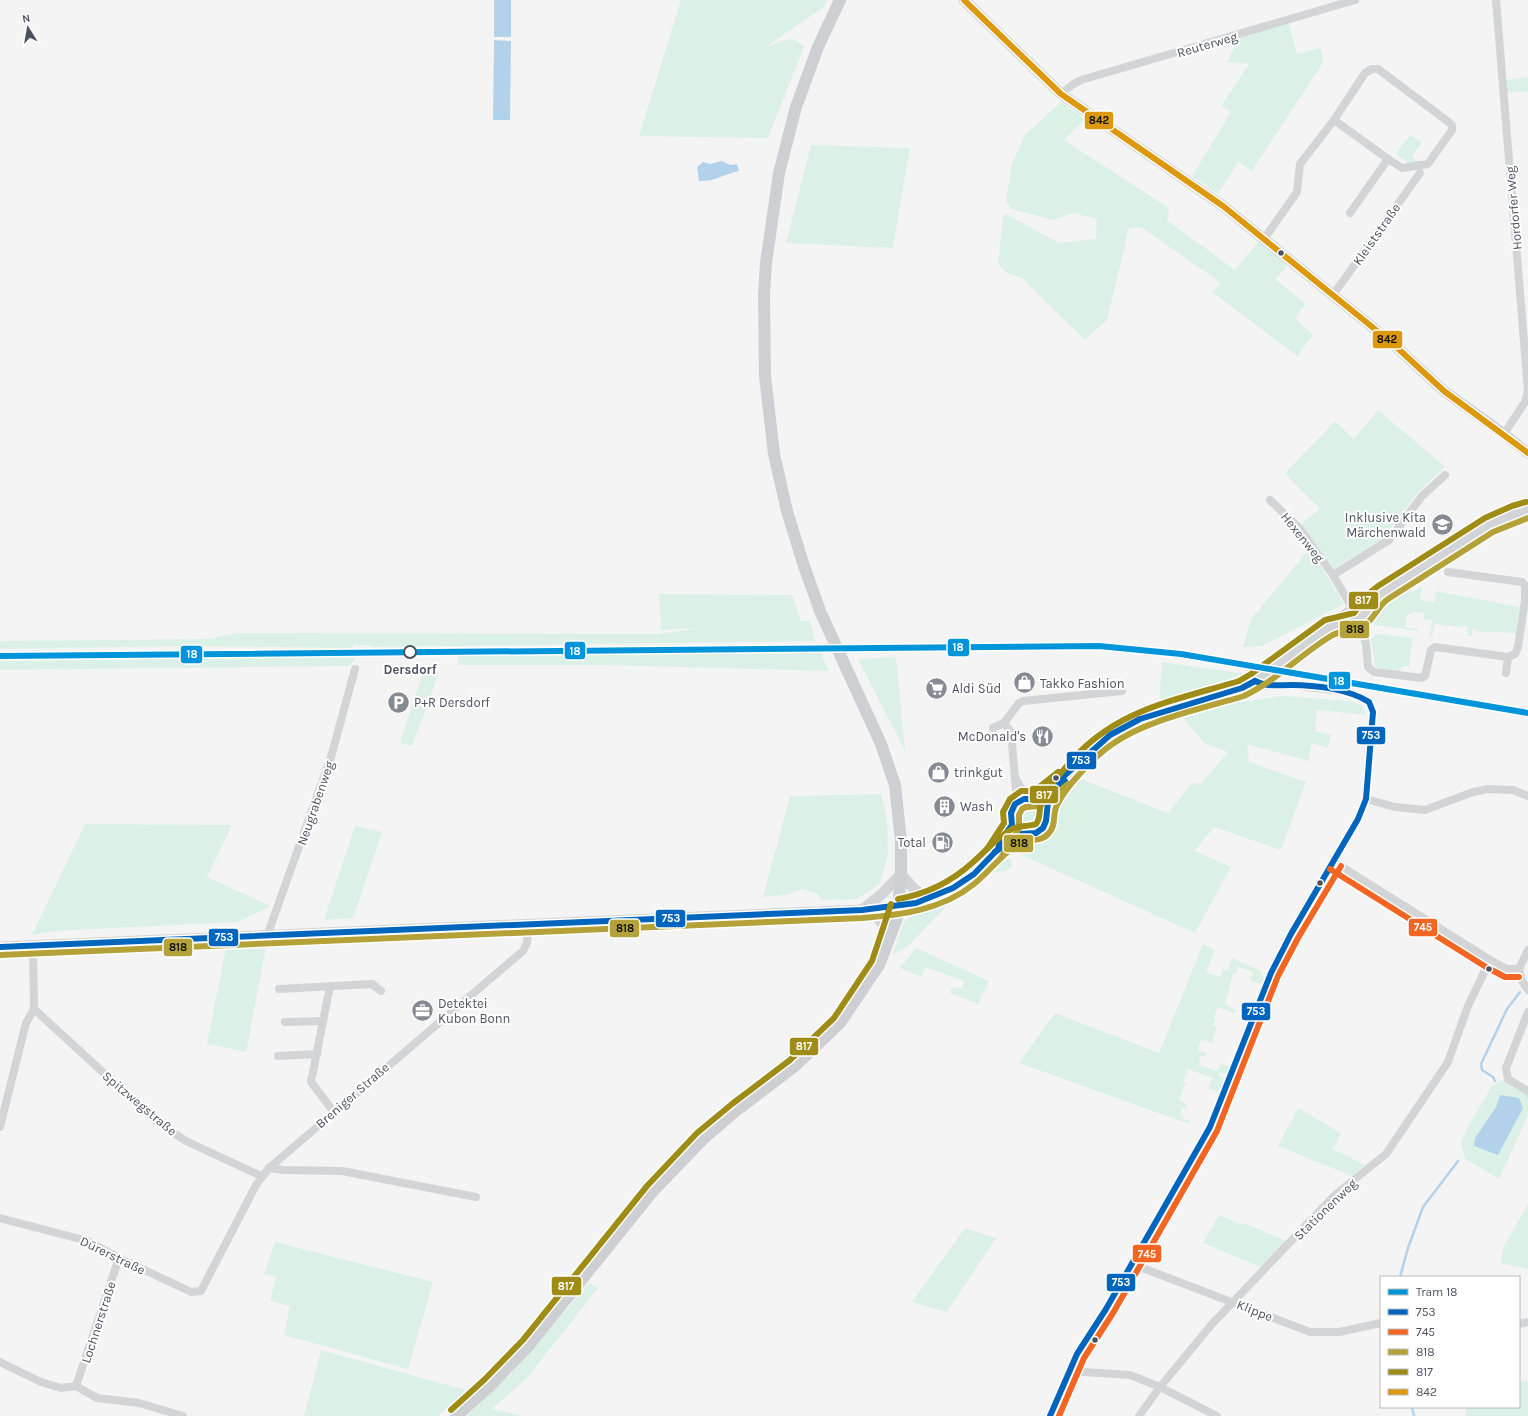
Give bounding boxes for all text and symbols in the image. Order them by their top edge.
north arrow [8,8,48,48]
text: N [21,12,31,26]
street label: Reuterweg [1175,29,1240,60]
line badge: 842 [1084,111,1114,130]
text: 842 [1089,114,1110,127]
street label: Hordorfer Weg [1502,165,1525,251]
street label: Kleiststraße [1350,200,1403,268]
unlabelled marker [1276,248,1286,258]
line badge: 842 [1372,330,1403,349]
text: 842 [1377,333,1398,346]
street label: Hexenweg [1278,509,1328,566]
place label: Inklusive Kita Märchenwald [1345,510,1426,540]
school or university icon: Inklusive Kita Märchenwald [1429,511,1455,537]
line badge: 817 [1348,591,1379,610]
text: 817 [1355,594,1372,607]
line badge: 818 [1339,620,1370,639]
text: 818 [1346,623,1364,636]
line badge: 18 [947,638,970,657]
line badge: 18 [564,641,586,660]
text: 18 [952,641,964,654]
line badge: 18 [180,645,203,664]
marker: Dersdorf [403,645,417,659]
text: 18 [569,645,581,658]
text: 18 [186,648,198,661]
place label: Dersdorf [384,662,437,677]
shop icon: Takko Fashion [1011,670,1037,696]
line badge: 18 [1328,671,1351,690]
supermarket icon: Aldi Süd [924,675,950,701]
text: 18 [1333,675,1345,688]
place label: Takko Fashion [1040,676,1125,691]
place label: Aldi Süd [952,681,1001,696]
parking icon: P+R Dersdorf [386,689,412,715]
place label: P+R Dersdorf [414,695,490,710]
restaurant icon: McDonald's [1029,723,1055,749]
line badge: 753 [1356,726,1386,745]
place label: McDonald's [958,729,1026,744]
text: 753 [1362,729,1381,742]
line badge: 753 [1066,751,1097,770]
text: 753 [1072,754,1091,767]
street label: Neugrabenweg [294,758,337,847]
shop icon: trinkgut [925,759,951,785]
place label: trinkgut [954,765,1003,780]
unlabelled marker [1051,773,1061,783]
line badge: 817 [1029,785,1059,804]
text: 817 [1036,789,1053,802]
building icon: Wash [932,793,958,819]
place label: Wash [960,799,993,814]
fuel station icon: Total [929,829,955,855]
line badge: 818 [1003,834,1034,853]
place label: Total [898,835,926,850]
text: 818 [1010,837,1028,850]
unlabelled marker [1315,878,1325,888]
line badge: 753 [655,909,686,928]
text: 753 [662,912,681,925]
line badge: 745 [1408,918,1438,937]
line badge: 818 [609,919,640,938]
text: 745 [1414,921,1432,934]
text: 818 [616,922,634,935]
line badge: 753 [208,928,239,947]
text: 753 [215,931,234,944]
line badge: 818 [163,938,193,957]
text: 818 [169,941,187,954]
unlabelled marker [1484,964,1494,974]
place label: Detektei Kubon Bonn [438,996,510,1026]
office icon: Detektei Kubon Bonn [409,997,435,1023]
line badge: 753 [1241,1002,1271,1021]
text: 753 [1247,1005,1266,1018]
line badge: 817 [789,1037,819,1056]
text: 817 [796,1040,813,1053]
street label: Breniger Straße [313,1059,392,1131]
street label: Spitzwegstraße [100,1068,180,1139]
street label: Stationenweg [1291,1175,1360,1243]
street label: Dürerstraße [78,1233,148,1278]
line badge: 745 [1132,1244,1162,1263]
text: 745 [1138,1248,1156,1261]
line badge: 753 [1106,1273,1136,1292]
line badge: 817 [551,1276,582,1296]
text: 753 [1112,1276,1131,1289]
legend [1380,1276,1520,1408]
street label: Lochnerstraße [78,1279,119,1365]
text: 817 [558,1280,575,1293]
text: Tram 18 [1416,1285,1458,1299]
street label: Klippe [1235,1297,1275,1325]
text: 753 [1416,1305,1436,1319]
text: 745 [1416,1325,1435,1339]
unlabelled marker [1090,1335,1100,1345]
text: 818 [1416,1345,1435,1359]
text: 817 [1416,1365,1433,1379]
text: 842 [1416,1385,1437,1399]

